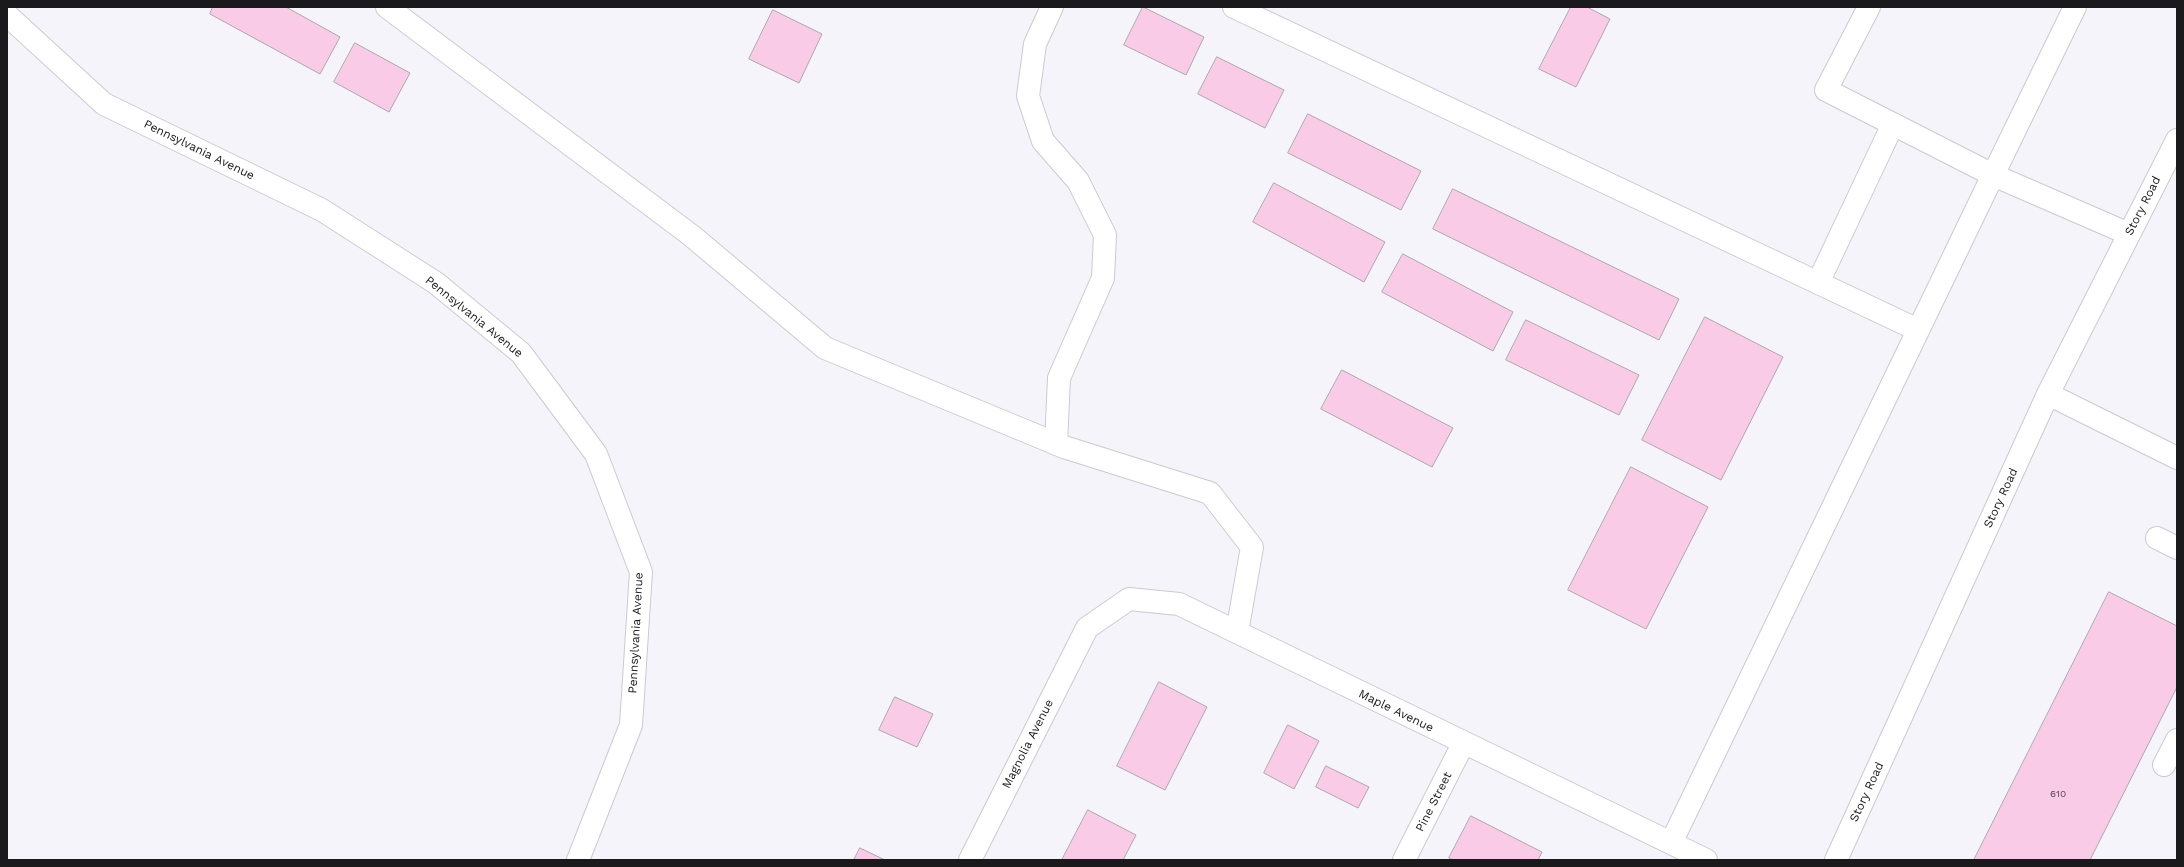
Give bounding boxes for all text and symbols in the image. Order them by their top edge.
street label: Pennsylvania Avenue [141,117,257,183]
street label: Story Road [2122,174,2164,238]
street label: Pennsylvania Avenue [422,273,526,361]
street label: Story Road [1981,466,2021,530]
street label: Pennsylvania Avenue [626,572,646,694]
street label: Maple Avenue [1356,687,1436,735]
street label: Magnolia Avenue [999,697,1057,791]
street label: Story Road [1847,760,1887,824]
street label: Pine Street [1413,770,1455,834]
house number: 610 [2050,788,2066,800]

